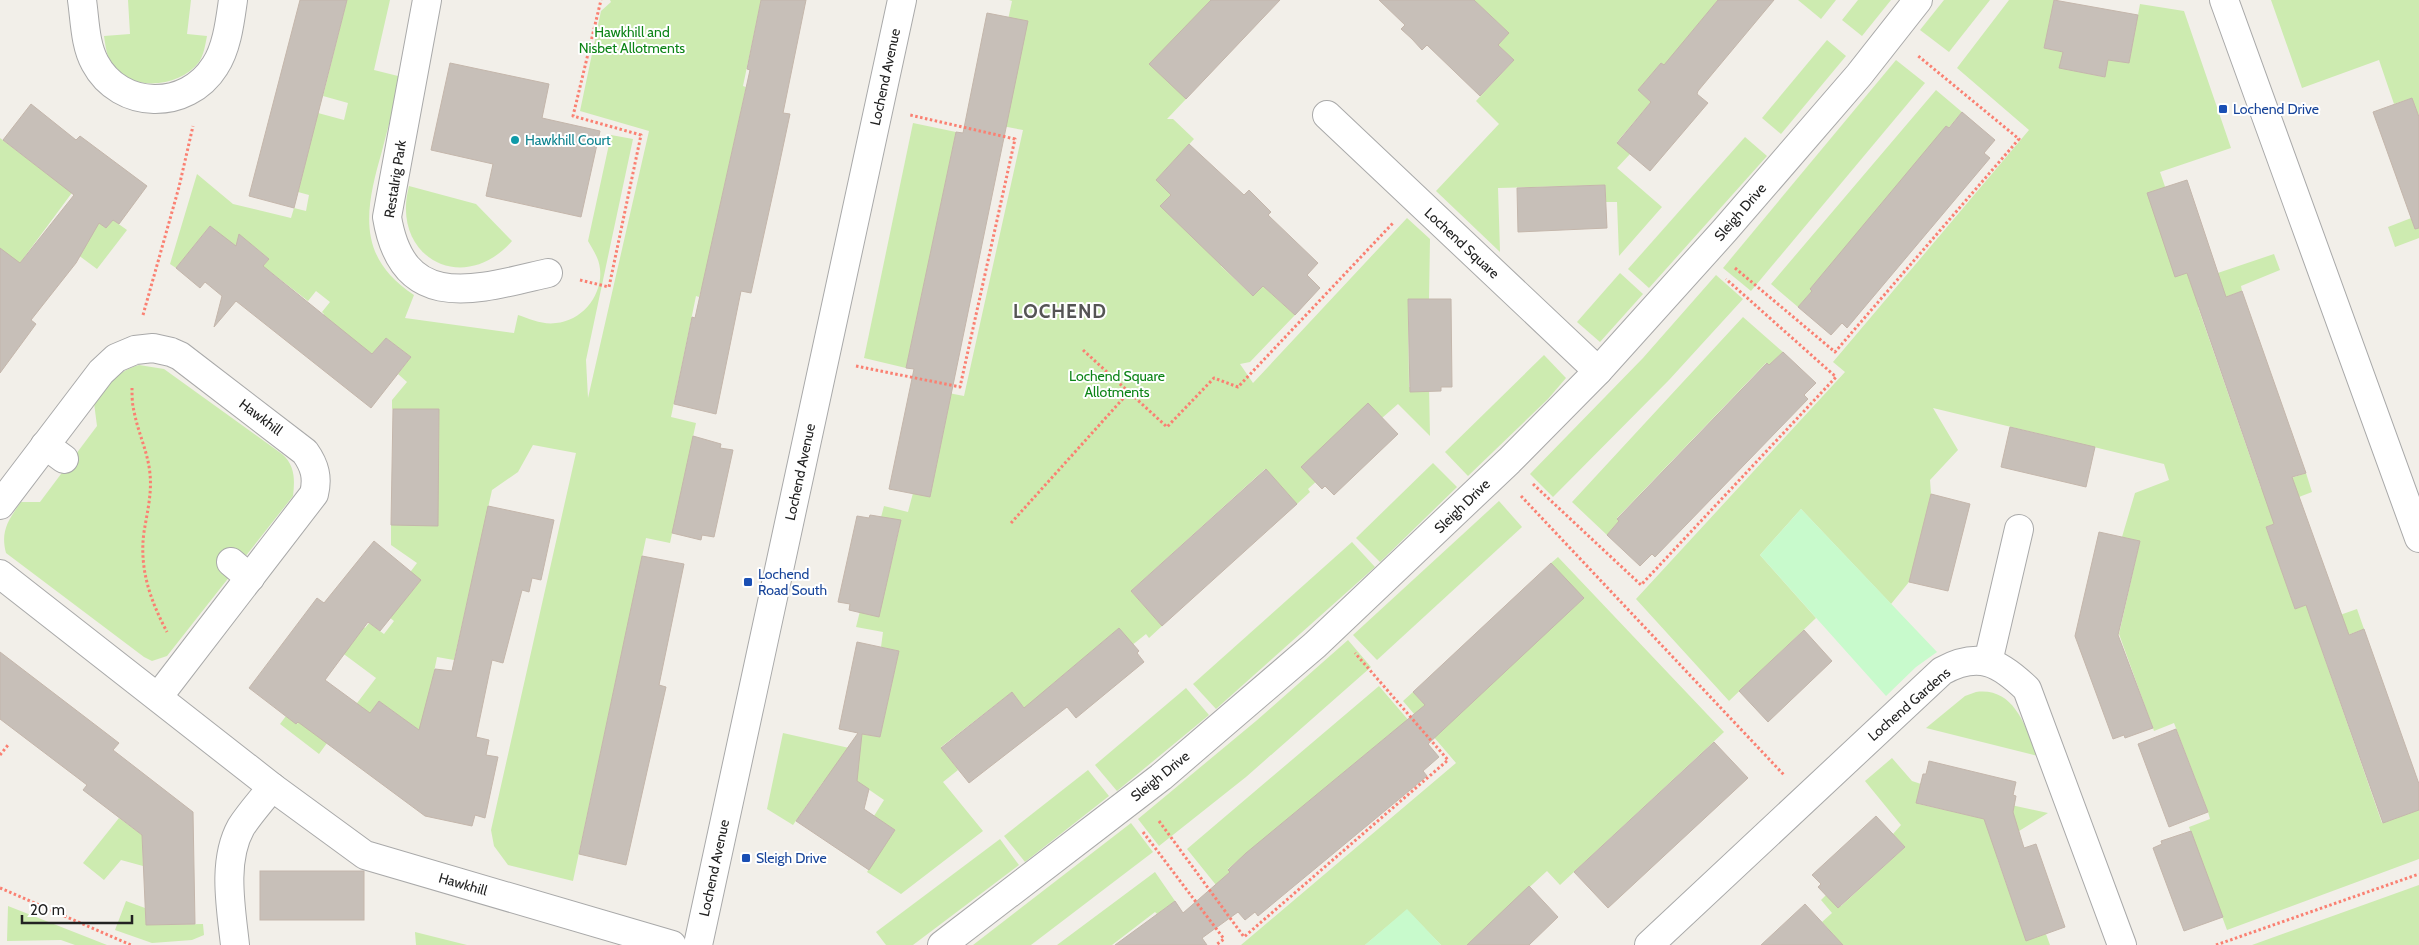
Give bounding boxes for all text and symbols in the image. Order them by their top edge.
park label: Hawkhill and Nisbet Allotments [579,23,685,57]
street label: Lochend Avenue [866,27,904,127]
place label: Lochend Drive [2233,100,2319,118]
marker: Lochend Drive [2217,103,2229,115]
place label: Hawkhill Court [525,131,611,149]
marker: Hawkhill Court [509,134,521,146]
street label: Restalrig Park [380,138,410,219]
street label: Sleigh Drive [1710,179,1770,245]
street label: Lochend Square [1421,204,1503,282]
district label: LOCHEND [1013,300,1107,323]
park label: Lochend Square Allotments [1069,367,1165,401]
street label: Hawkhill [236,395,287,440]
street label: Lochend Avenue [781,422,819,522]
street label: Sleigh Drive [1430,475,1494,537]
place label: Lochend Road South [758,565,827,599]
marker: Lochend Road South [742,576,754,588]
street label: Lochend Gardens [1864,663,1954,745]
street label: Sleigh Drive [1127,747,1193,805]
street label: Lochend Avenue [695,818,733,918]
place label: Sleigh Drive [756,849,827,867]
marker: Sleigh Drive [740,852,752,864]
street label: Hawkhill [437,868,490,900]
scale bar [22,892,132,924]
text: 20 m [30,901,65,919]

